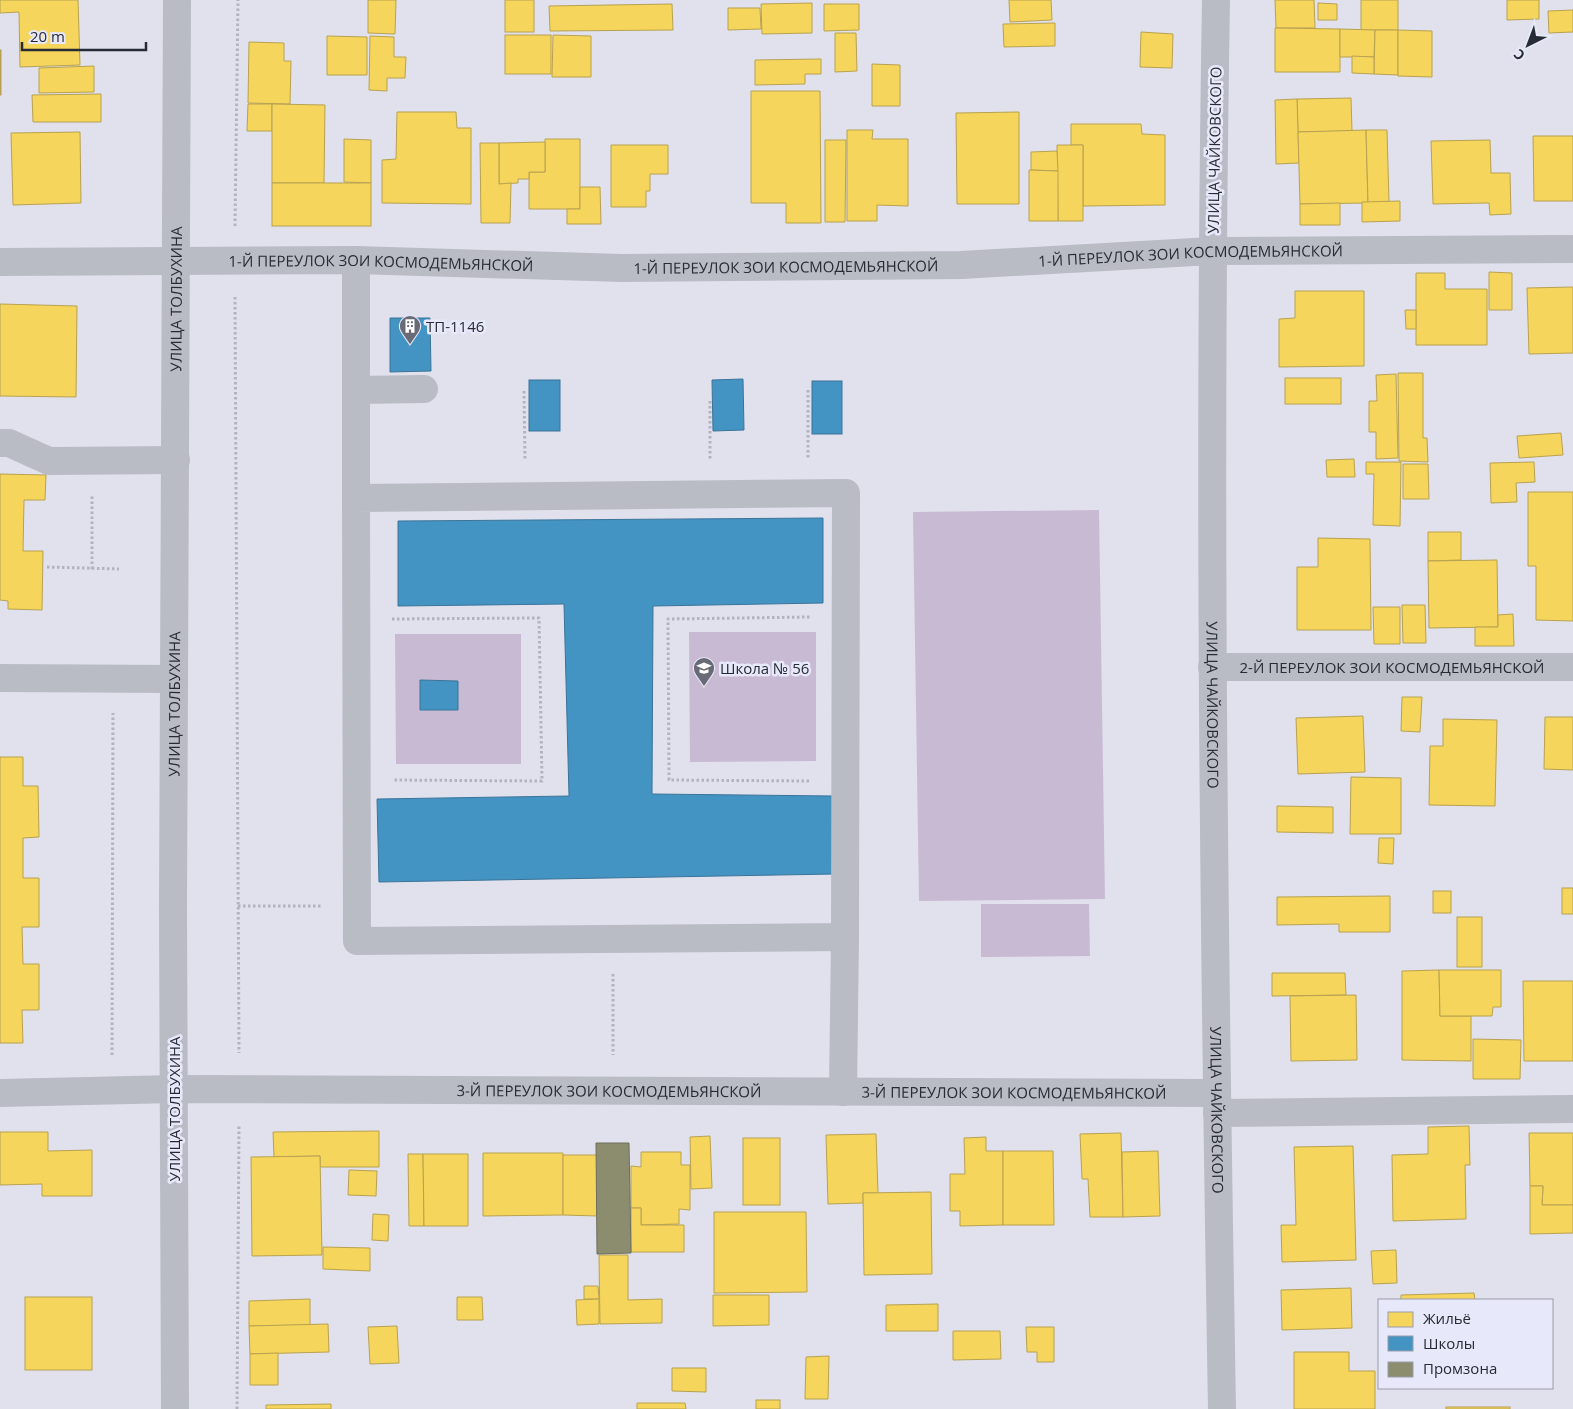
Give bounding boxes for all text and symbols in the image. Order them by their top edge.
scale bar [22,20,146,52]
north arrow [1503,20,1553,70]
text: 20 m [30,26,65,46]
text: С [1509,45,1529,65]
street label: УЛИЦА ЧАЙКОВСКОГО [1203,66,1225,234]
street label: УЛИЦА ТОЛБУХИНА [165,226,186,372]
street label: 1-Й ПЕРЕУЛОК ЗОИ КОСМОДЕМЬЯНСКОЙ [1038,240,1343,271]
street label: 1-Й ПЕРЕУЛОК ЗОИ КОСМОДЕМЬЯНСКОЙ [228,250,534,275]
street label: 1-Й ПЕРЕУЛОК ЗОИ КОСМОДЕМЬЯНСКОЙ [633,255,938,278]
building icon: ТП-1146 [398,314,422,345]
place label: ТП-1146 [426,316,484,336]
street label: УЛИЦА ЧАЙКОВСКОГО [1203,621,1224,789]
street label: УЛИЦА ТОЛБУХИНА [164,631,184,777]
school or university icon: Школа № 56 [692,656,716,687]
street label: 2-Й ПЕРЕУЛОК ЗОИ КОСМОДЕМЬЯНСКОЙ [1240,657,1544,677]
place label: Школа № 56 [720,658,809,678]
street label: УЛИЦА ЧАЙКОВСКОГО [1206,1026,1229,1194]
street label: УЛИЦА ТОЛБУХИНА [164,1036,184,1182]
street label: 3-Й ПЕРЕУЛОК ЗОИ КОСМОДЕМЬЯНСКОЙ [456,1080,761,1101]
street label: 3-Й ПЕРЕУЛОК ЗОИ КОСМОДЕМЬЯНСКОЙ [861,1082,1166,1103]
legend [1378,1299,1553,1389]
text: Жильё [1423,1308,1471,1328]
text: Школы [1423,1333,1475,1353]
text: Промзона [1423,1358,1497,1378]

